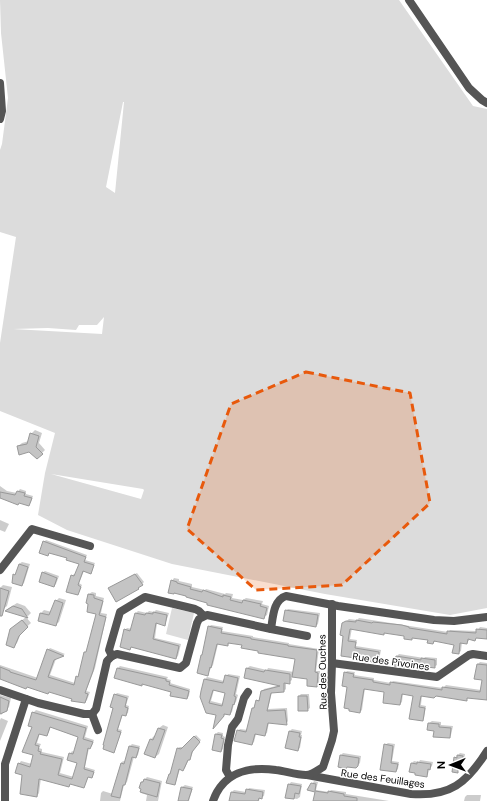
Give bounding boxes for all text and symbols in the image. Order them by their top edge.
street label: Rue des Ouches [315,634,330,710]
street label: Rue des Pivoines [352,650,430,673]
north arrow [431,745,471,785]
text: N [434,761,448,769]
street label: Rue des Feuillages [340,766,426,791]

